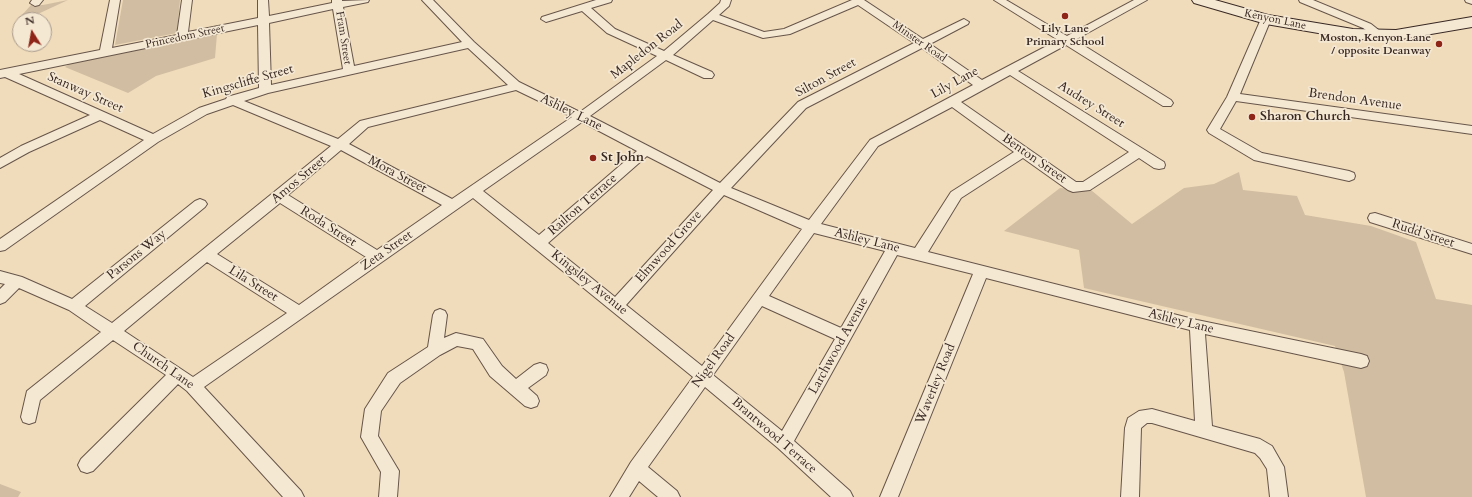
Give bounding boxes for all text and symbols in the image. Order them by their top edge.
street label: Kenyon Lane [1243,7,1307,33]
street label: Fram Street [332,10,354,66]
marker: Lily Lane Primary School [1060,11,1070,21]
north arrow [12,12,52,52]
text: N [24,12,36,29]
street label: Mapledon Road [608,17,686,83]
street label: Minster Road [889,19,949,65]
street label: Princedom Street [144,22,226,52]
place label: Lily Lane Primary School [1026,22,1104,48]
place label: Moston, Kenyon Lane / opposite Deanway [1320,31,1431,57]
marker: Moston, Kenyon Lane / opposite Deanway [1434,39,1444,49]
street label: Silton Street [793,55,859,101]
street label: Kingscliffe Street [201,62,295,102]
street label: Lily Lane [928,64,982,102]
street label: Stanway Street [45,69,125,117]
street label: Audrey Street [1055,78,1127,132]
street label: Brendon Avenue [1307,86,1403,114]
street label: Ashley Lane [537,91,605,135]
place label: Sharon Church [1260,109,1351,125]
marker: Sharon Church [1247,112,1257,122]
street label: Benton Street [999,131,1069,187]
place label: St John [601,150,644,166]
street label: Amos Street [269,153,329,207]
street label: Mora Street [365,153,429,197]
marker: St John [588,153,598,163]
street label: Railton Terrace [545,171,621,239]
street label: Roda Street [297,204,359,250]
street label: Elmwood Grove [633,208,705,286]
street label: Rudd Street [1390,217,1456,251]
street label: Ashley Lane [833,225,901,257]
street label: Parsons Way [104,226,170,284]
street label: Zeta Street [358,228,416,274]
street label: Kingsley Avenue [548,247,630,319]
street label: Lila Street [225,263,281,305]
street label: Larchwood Avenue [806,295,872,397]
street label: Ashley Lane [1147,306,1215,338]
street label: Nigel Road [689,331,739,391]
street label: Church Lane [129,339,197,393]
street label: Waverley Road [913,342,959,426]
street label: Brantwood Terrace [728,395,820,477]

